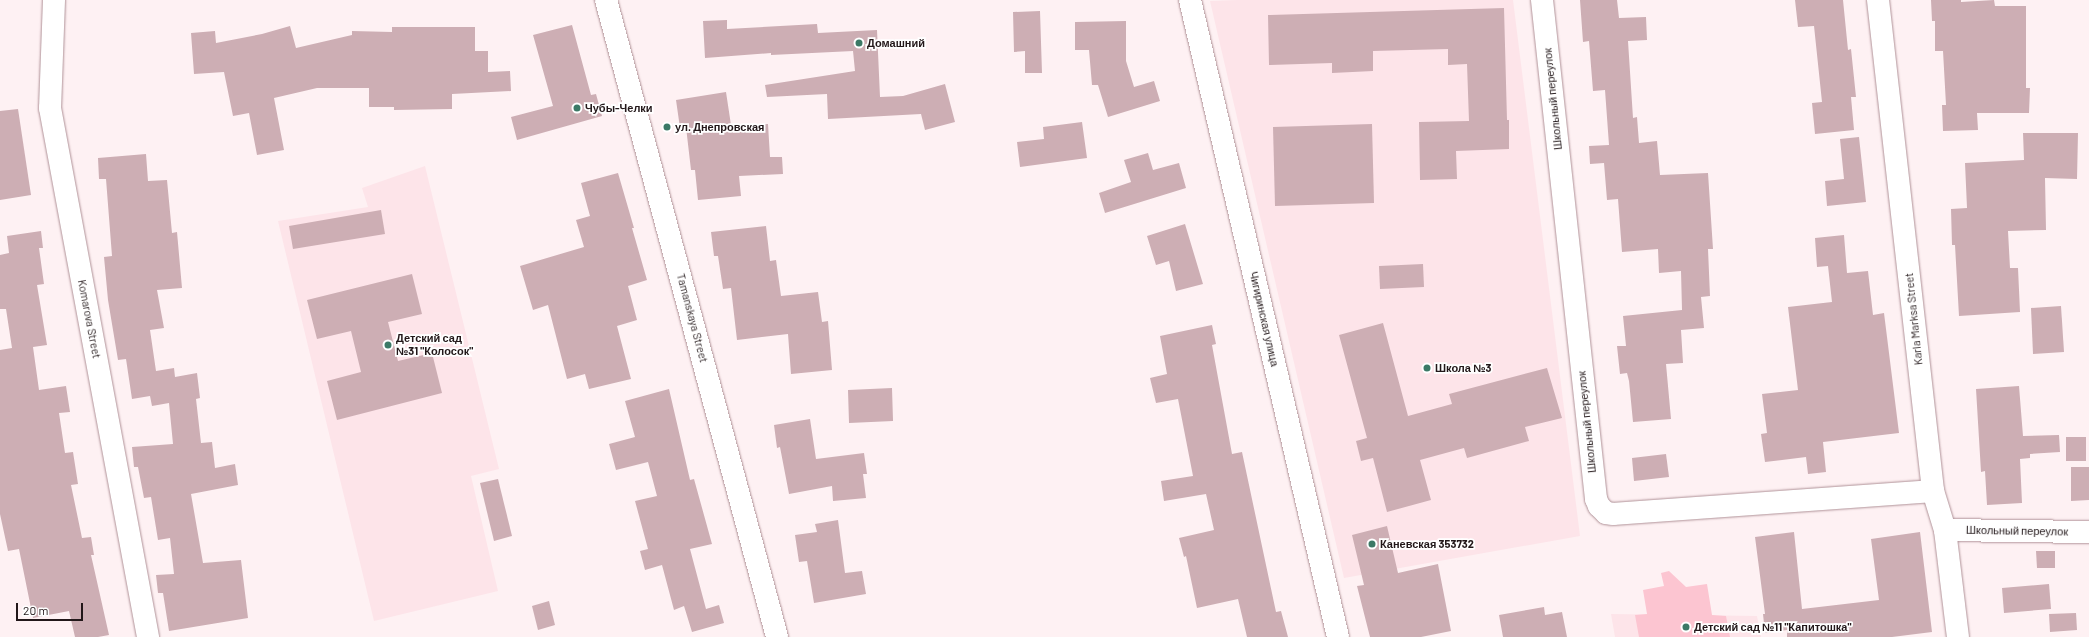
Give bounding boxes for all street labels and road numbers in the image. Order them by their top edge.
street label: Школьный переулок [1541,47,1565,151]
street label: Чигиринская улица [1247,270,1281,368]
street label: Tamanskaya Street [674,272,710,364]
street label: Karla Marksa Street [1903,272,1925,366]
street label: Komarova Street [75,279,103,359]
street label: Школьный переулок [1575,370,1599,474]
street label: Школьный переулок [1966,524,2068,538]

